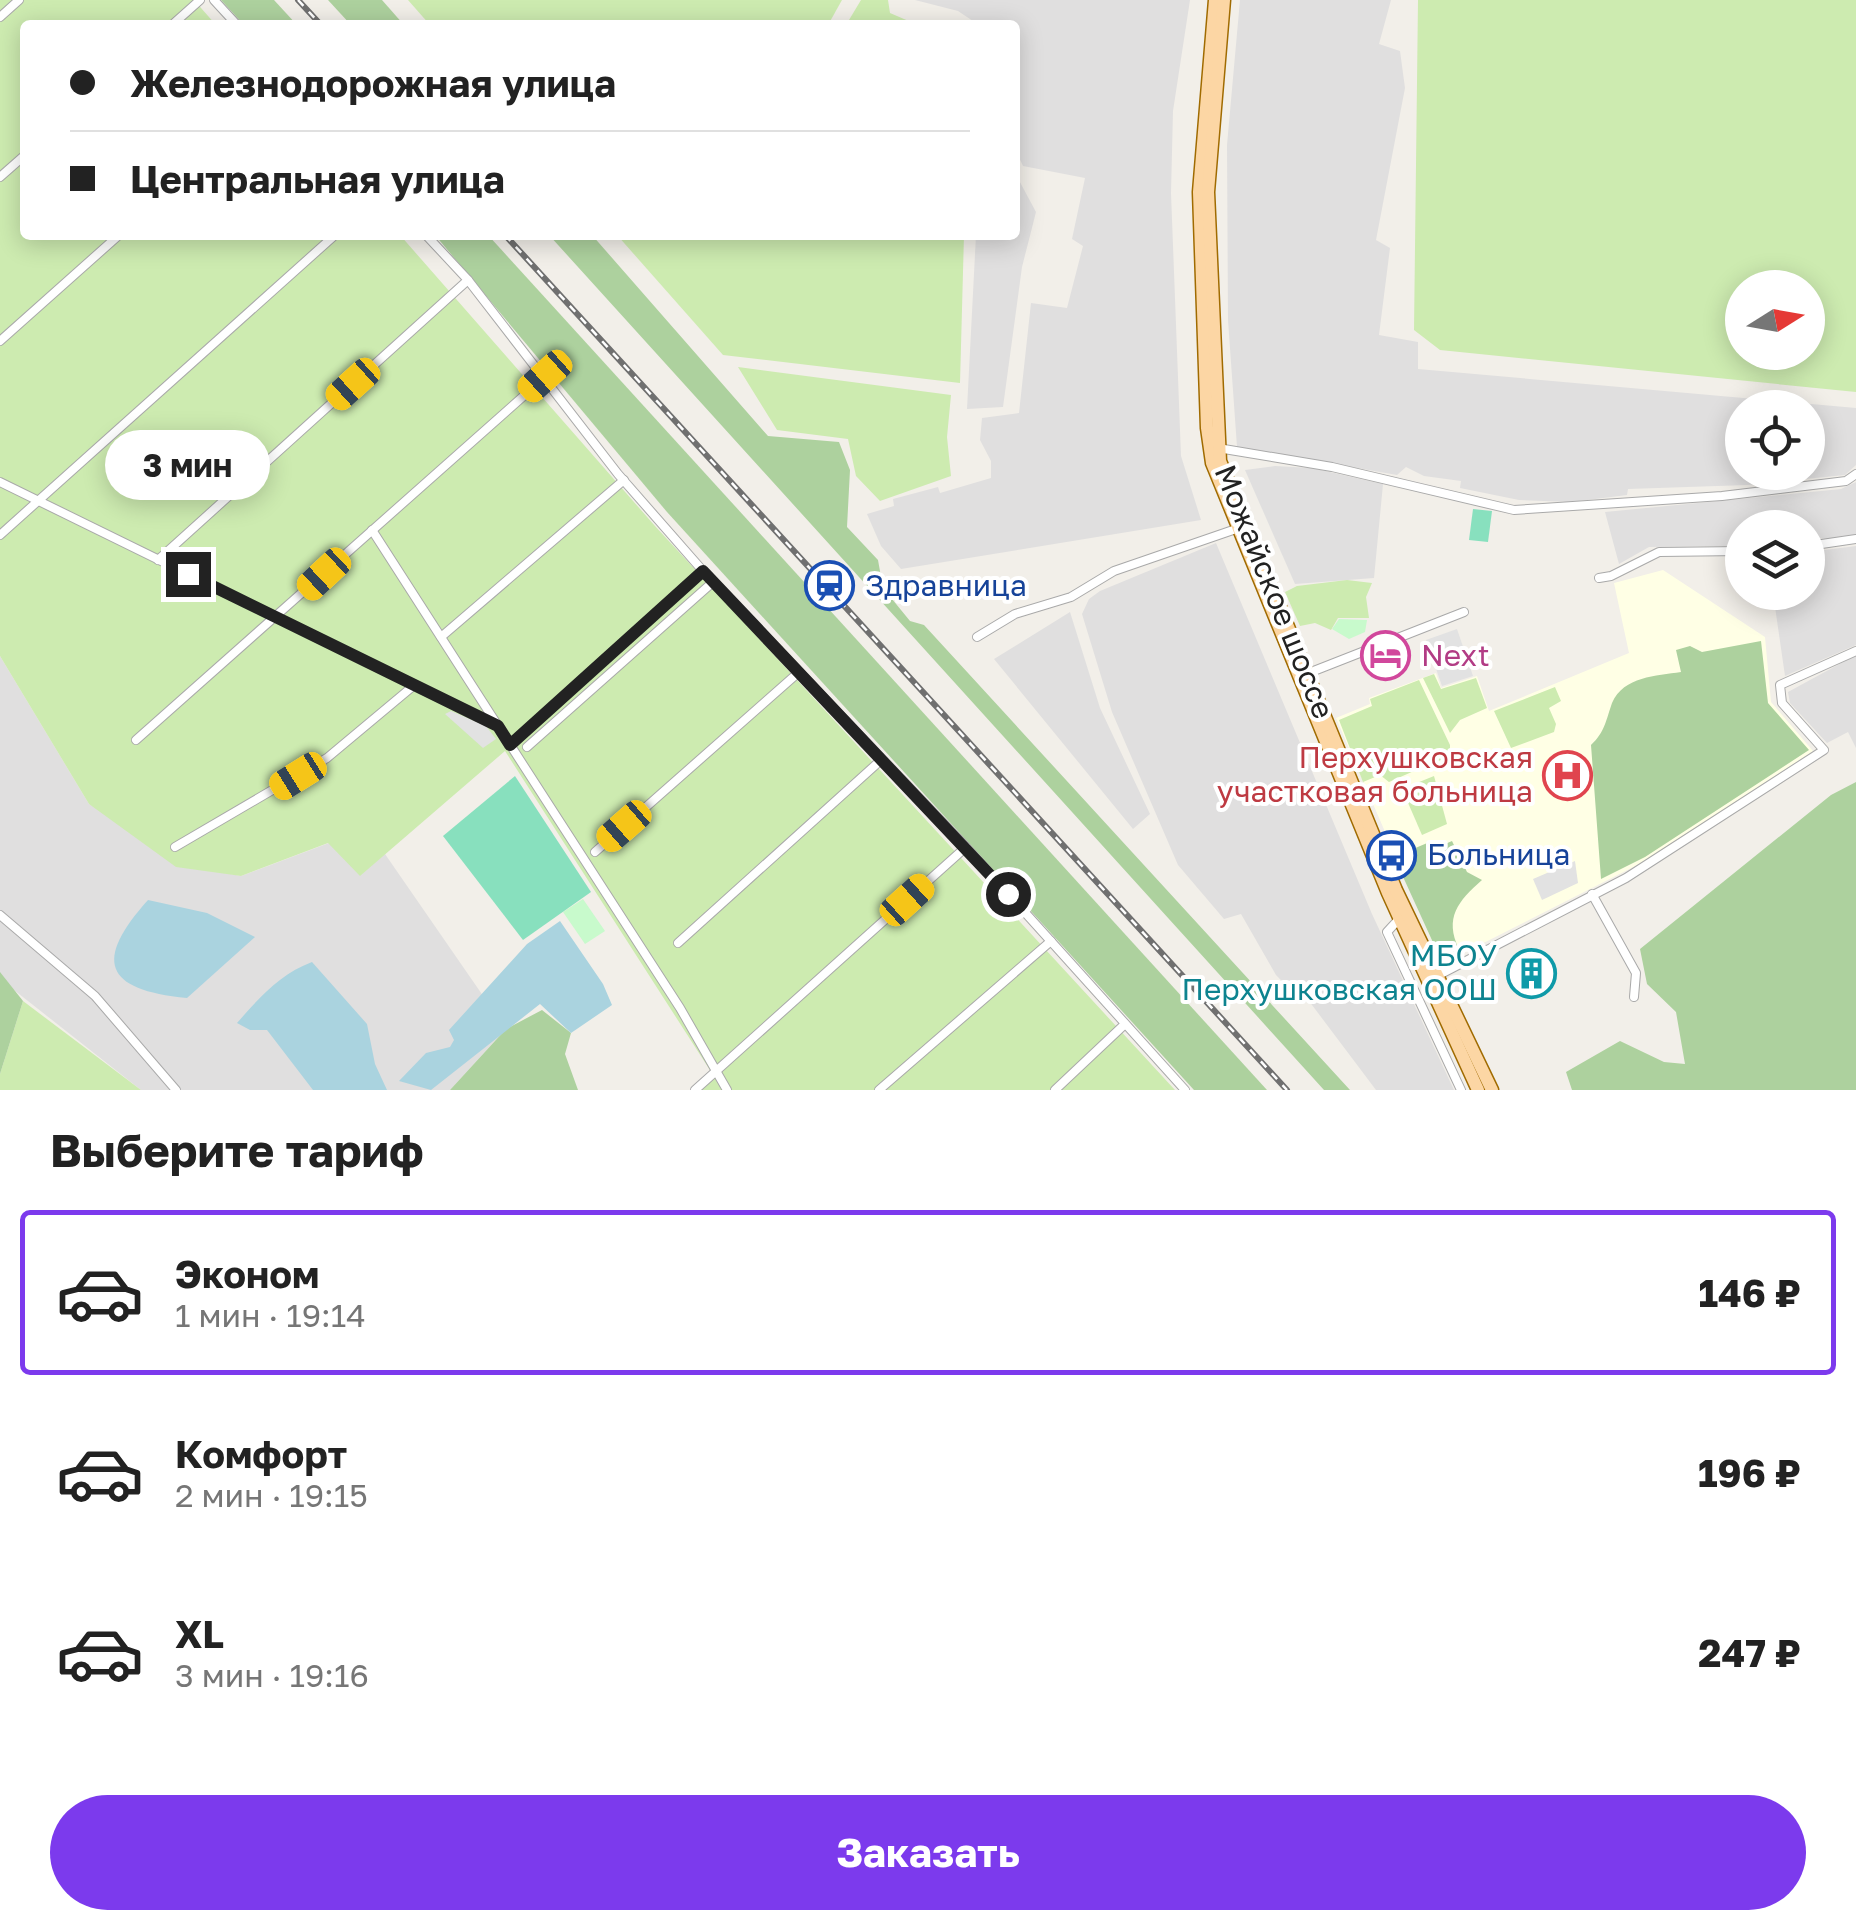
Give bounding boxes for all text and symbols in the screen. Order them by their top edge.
text: Железнодорожная улица [130,60,616,105]
text: Центральная улица [130,156,505,201]
north arrow [1725,270,1825,370]
map controls [1725,270,1825,610]
car [513,345,577,407]
car [321,353,385,415]
button: locate [1725,390,1825,490]
callout: 3 мин [106,429,270,499]
text: 3 мин [143,446,232,484]
street label: Можайское шоссе [1208,460,1342,724]
button: layers [1725,510,1825,610]
car [292,543,356,605]
route end [166,552,211,597]
station icon: Здравница [804,560,856,612]
place label: Здравница [865,567,1027,603]
hotel icon: Next [1360,630,1412,682]
place label: Next [1421,637,1490,673]
place label: Перхушковская участковая больница [1217,739,1533,809]
car [265,747,331,805]
hospital icon: Перхушковская участковая больница [1542,749,1594,801]
car [592,795,656,857]
bus stop icon: Больница [1366,829,1418,881]
place label: Больница [1427,836,1570,872]
car [875,869,939,931]
route start [986,872,1031,917]
place label: МБОУ Перхушковская ООШ [1181,937,1497,1007]
building icon: МБОУ Перхушковская ООШ [1506,947,1558,999]
text: Выберите тариф [50,1123,424,1177]
icon: car [55,1248,145,1338]
text: Эконом [175,1251,319,1296]
text: 146 ₽ [1698,1270,1801,1315]
text: 1 мин · 19:14 [175,1296,366,1334]
icon: car [55,1428,145,1518]
text: Комфорт [175,1431,347,1476]
text: 196 ₽ [1698,1450,1801,1495]
text: 2 мин · 19:15 [175,1476,368,1514]
icon: car [55,1608,145,1698]
text: XL [175,1611,224,1656]
text: 247 ₽ [1698,1630,1801,1675]
text: 3 мин · 19:16 [175,1656,369,1694]
button: Заказать [50,1795,1806,1910]

